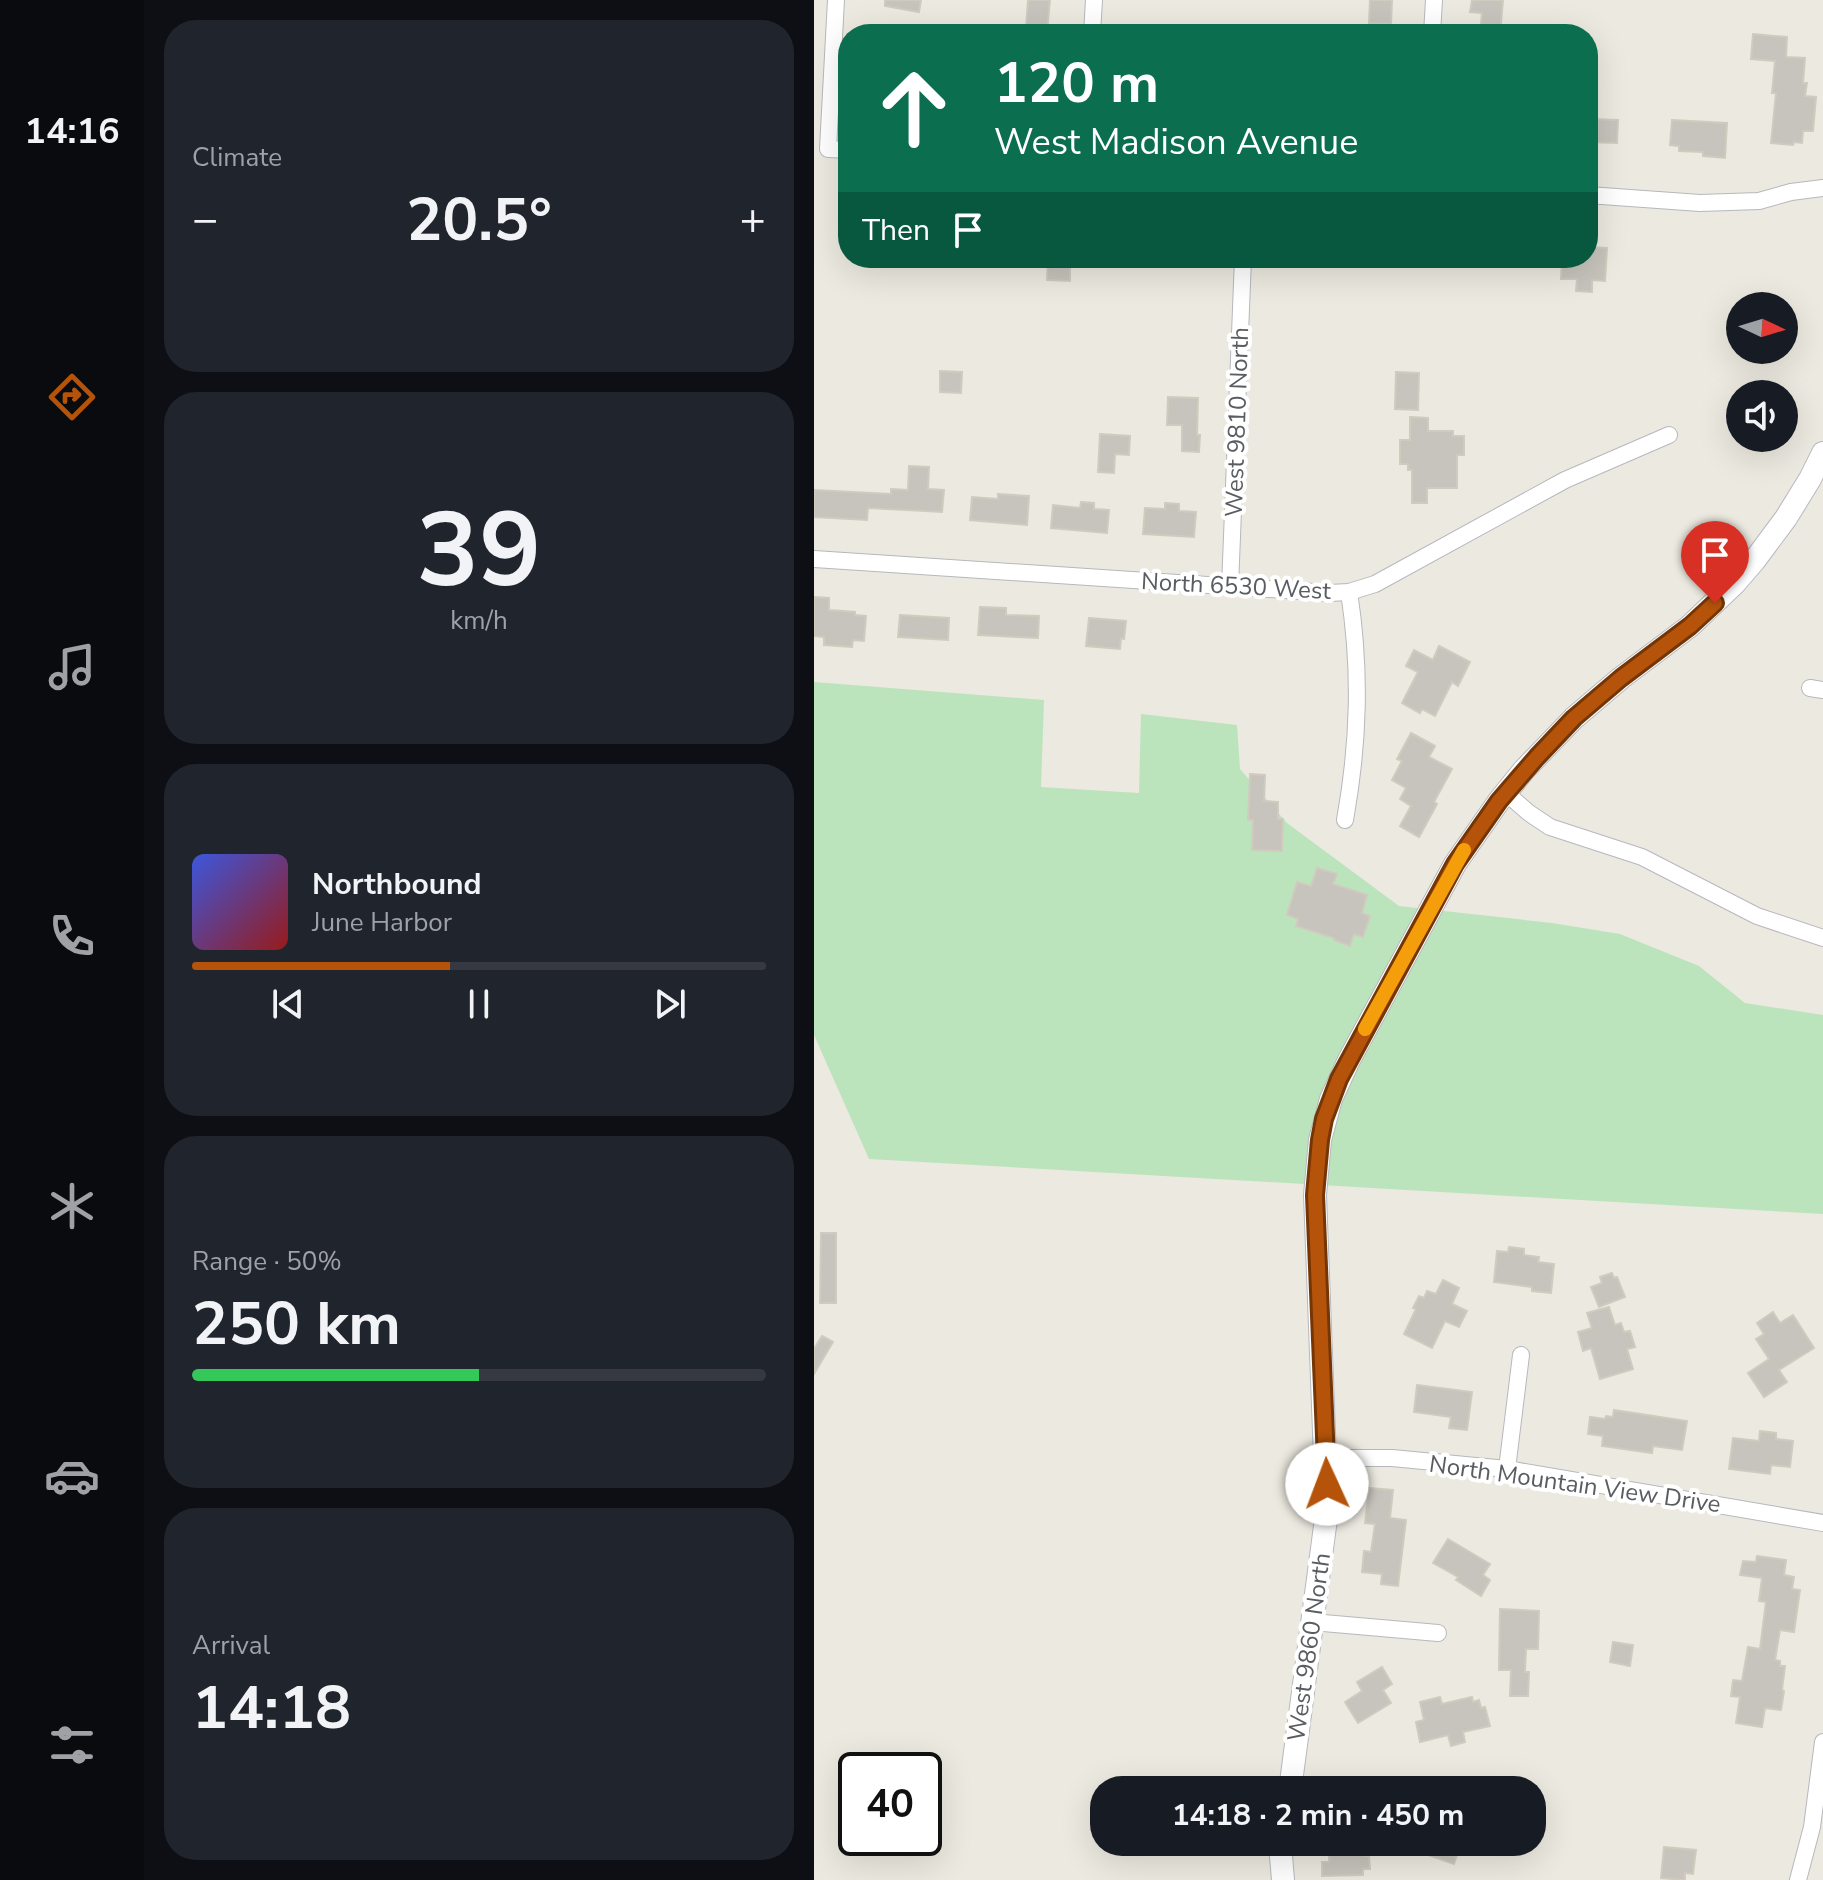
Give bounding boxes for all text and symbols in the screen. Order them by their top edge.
text: 120 m [994,45,1159,122]
icon: ahead [862,56,966,160]
text: 14:16 [24,107,120,156]
text: West Madison Avenue [994,118,1358,167]
text: Climate [192,140,282,175]
text: 20.5° [406,179,552,261]
text: − [192,190,218,250]
text: + [740,190,766,250]
icon: arrive [946,208,990,252]
text: Then [862,210,930,251]
north arrow [1726,292,1798,364]
map controls [1726,292,1798,452]
street label: West 9810 North [1218,327,1256,517]
icon: directions [44,369,100,425]
button: sound [1726,380,1798,452]
text: 39 [417,480,541,622]
pin [1681,521,1749,603]
icon: arrive [1693,533,1737,577]
street label: North 6530 West [1140,565,1332,607]
text: km/h [450,603,508,638]
icon: music [44,639,100,695]
text: Northbound [312,864,482,905]
text: June Harbor [312,905,452,940]
icon: phone [44,908,100,964]
icon: previous [266,982,310,1026]
icon: pause [457,982,501,1026]
icon: next [648,982,692,1026]
icon: climate [44,1178,100,1234]
text: Range · 50% [192,1244,342,1279]
text: 250 km [192,1283,401,1365]
position arrow [1285,1442,1369,1526]
icon: car [44,1448,100,1504]
street label: North Mountain View Drive [1427,1448,1723,1520]
street label: West 9860 North [1280,1551,1338,1743]
text: Arrival [192,1628,270,1663]
text: 14:18 [192,1667,351,1749]
icon: filters [44,1717,100,1773]
speed limit sign: 40 [838,1752,942,1856]
text: 14:18 · 2 min · 450 m [1172,1795,1464,1836]

